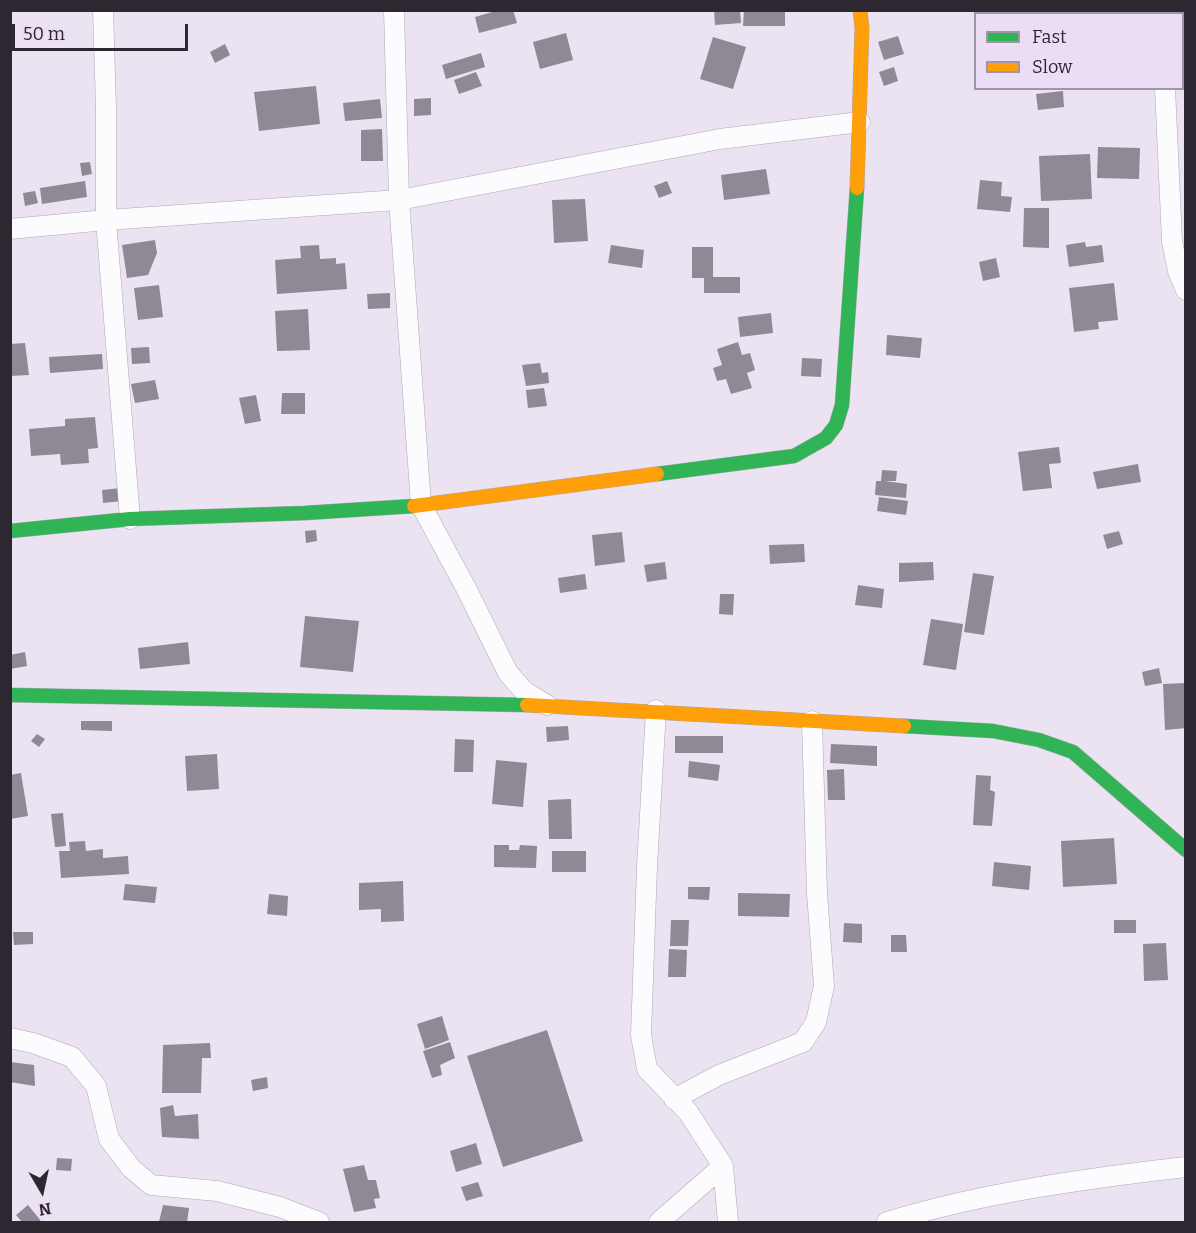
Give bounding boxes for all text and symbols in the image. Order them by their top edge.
scale bar [15,12,190,50]
legend [974,12,1184,90]
text: 50 m [23,23,65,45]
text: Fast [1032,26,1067,48]
text: Slow [1032,56,1072,78]
north arrow [12,1161,72,1221]
text: N [37,1199,52,1220]

